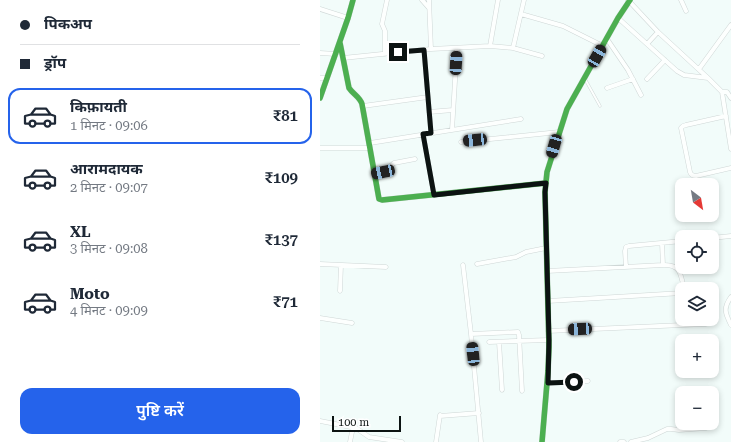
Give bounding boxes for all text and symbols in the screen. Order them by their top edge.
text: पिकअप [44,15,92,33]
route end [389,43,407,61]
car [586,43,608,69]
car [449,51,463,75]
text: ड्रॉप [44,54,66,72]
icon: car [22,98,58,134]
text: किफ़ायती [70,98,127,116]
text: ₹81 [273,107,298,125]
text: 1 मिनट · 09:06 [70,118,148,133]
car [462,133,488,147]
car [545,133,563,159]
icon: car [22,160,58,196]
text: आरामदायक [70,160,143,178]
car [370,164,396,180]
text: ₹109 [264,169,298,187]
north arrow [675,178,719,222]
map controls [675,178,719,430]
text: 2 मिनट · 09:07 [70,180,148,195]
icon: car [22,222,58,258]
text: XL [70,223,91,241]
button: locate [675,230,719,274]
text: ₹137 [264,231,298,249]
text: 3 मिनट · 09:08 [70,241,148,256]
button: layers [675,282,719,326]
icon: car [22,284,58,320]
text: Moto [70,285,110,303]
text: ₹71 [273,293,298,311]
text: 4 मिनट · 09:09 [70,303,148,318]
car [568,322,592,336]
button: + [675,334,719,378]
car [466,341,480,367]
route start [565,373,583,391]
button: − [675,386,719,430]
button: पुष्टि करें [20,388,300,434]
scale bar [332,414,401,433]
text: 100 m [338,416,369,429]

